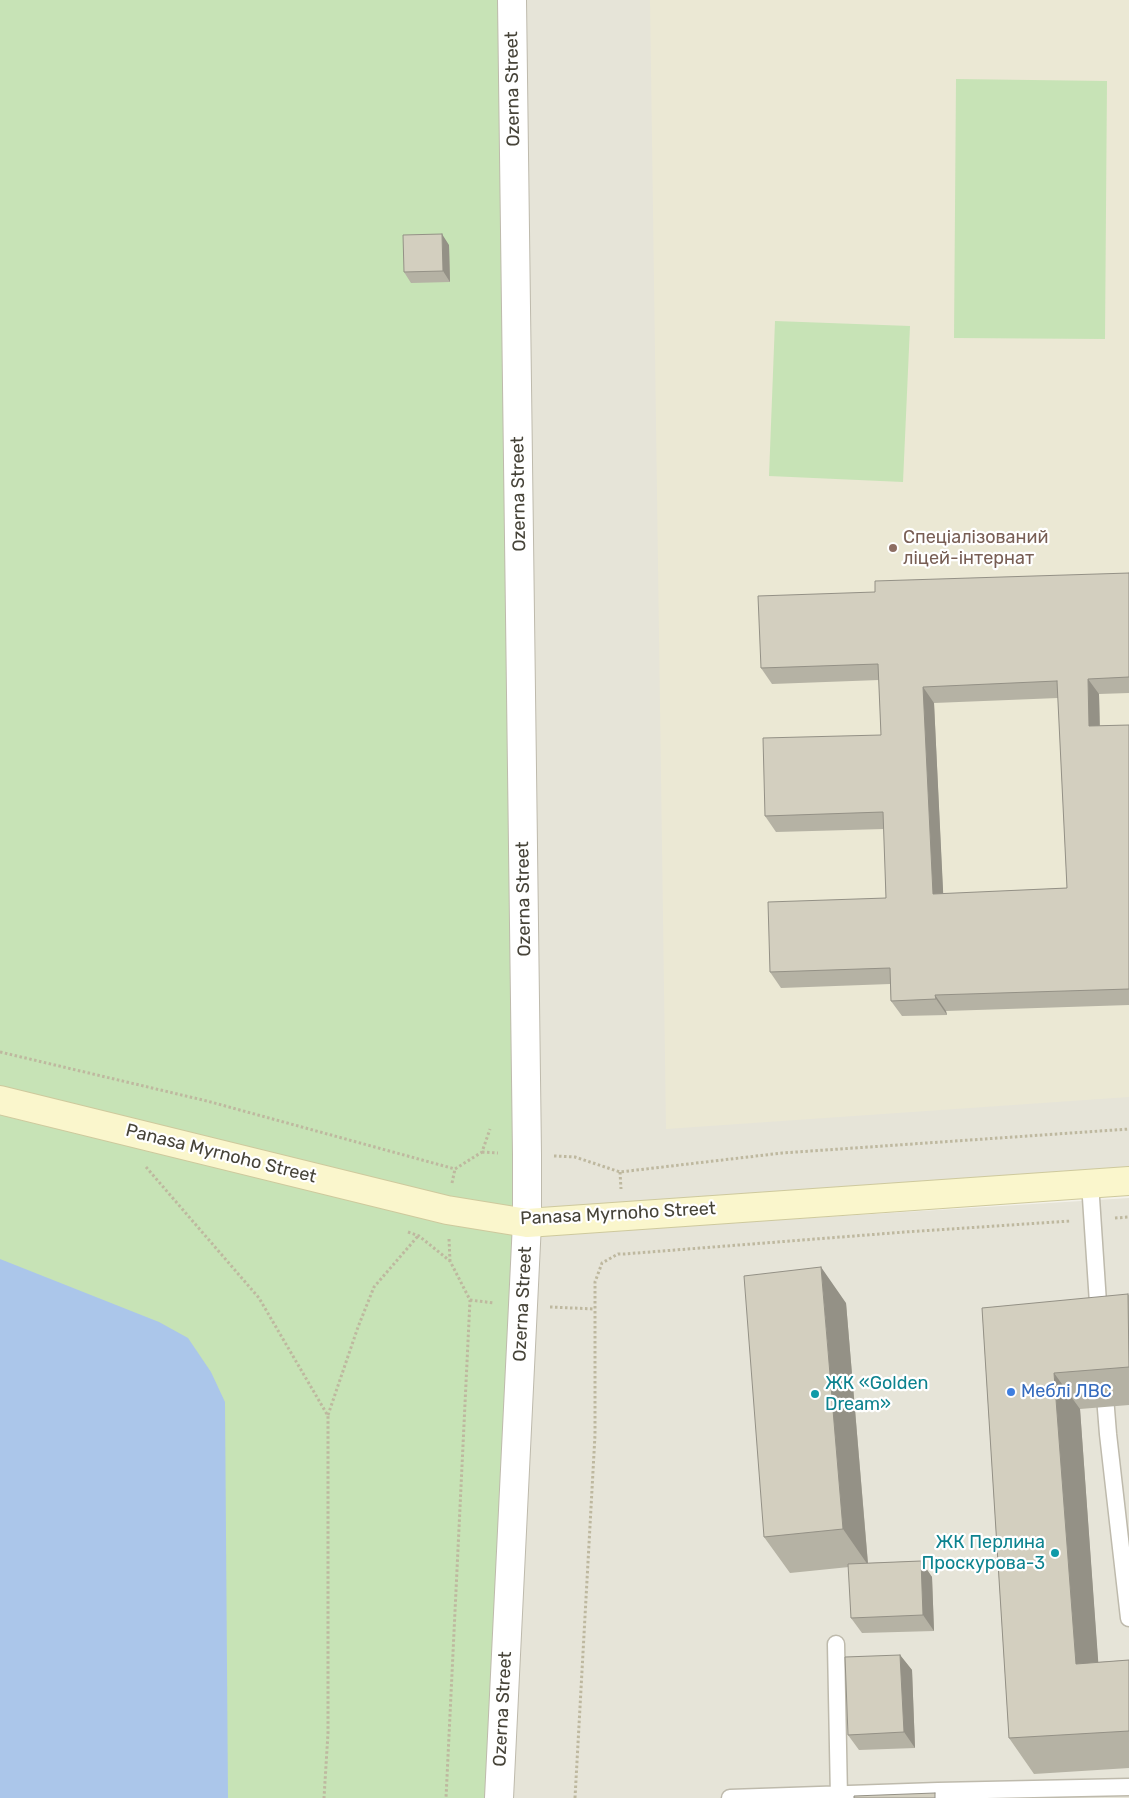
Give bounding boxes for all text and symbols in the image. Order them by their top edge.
street label: Ozerna Street [501,31,525,147]
street label: Ozerna Street [507,436,531,552]
place label: Спеціалізований ліцей-інтернат [903,527,1048,570]
marker: Спеціалізований ліцей-інтернат [887,542,899,554]
street label: Ozerna Street [512,841,536,957]
street label: Panasa Myrnoho Street [123,1120,319,1188]
street label: Panasa Myrnoho Street [520,1198,716,1230]
street label: Ozerna Street [509,1246,537,1362]
place label: ЖК «Golden Dream» [825,1373,928,1416]
place label: Меблі ЛВС [1021,1381,1112,1403]
marker: Меблі ЛВС [1005,1386,1017,1398]
marker: ЖК «Golden Dream» [809,1388,821,1400]
place label: ЖК Перлина Проскурова-3 [921,1532,1045,1575]
marker: ЖК Перлина Проскурова-3 [1049,1547,1061,1559]
street label: Ozerna Street [489,1651,517,1767]

